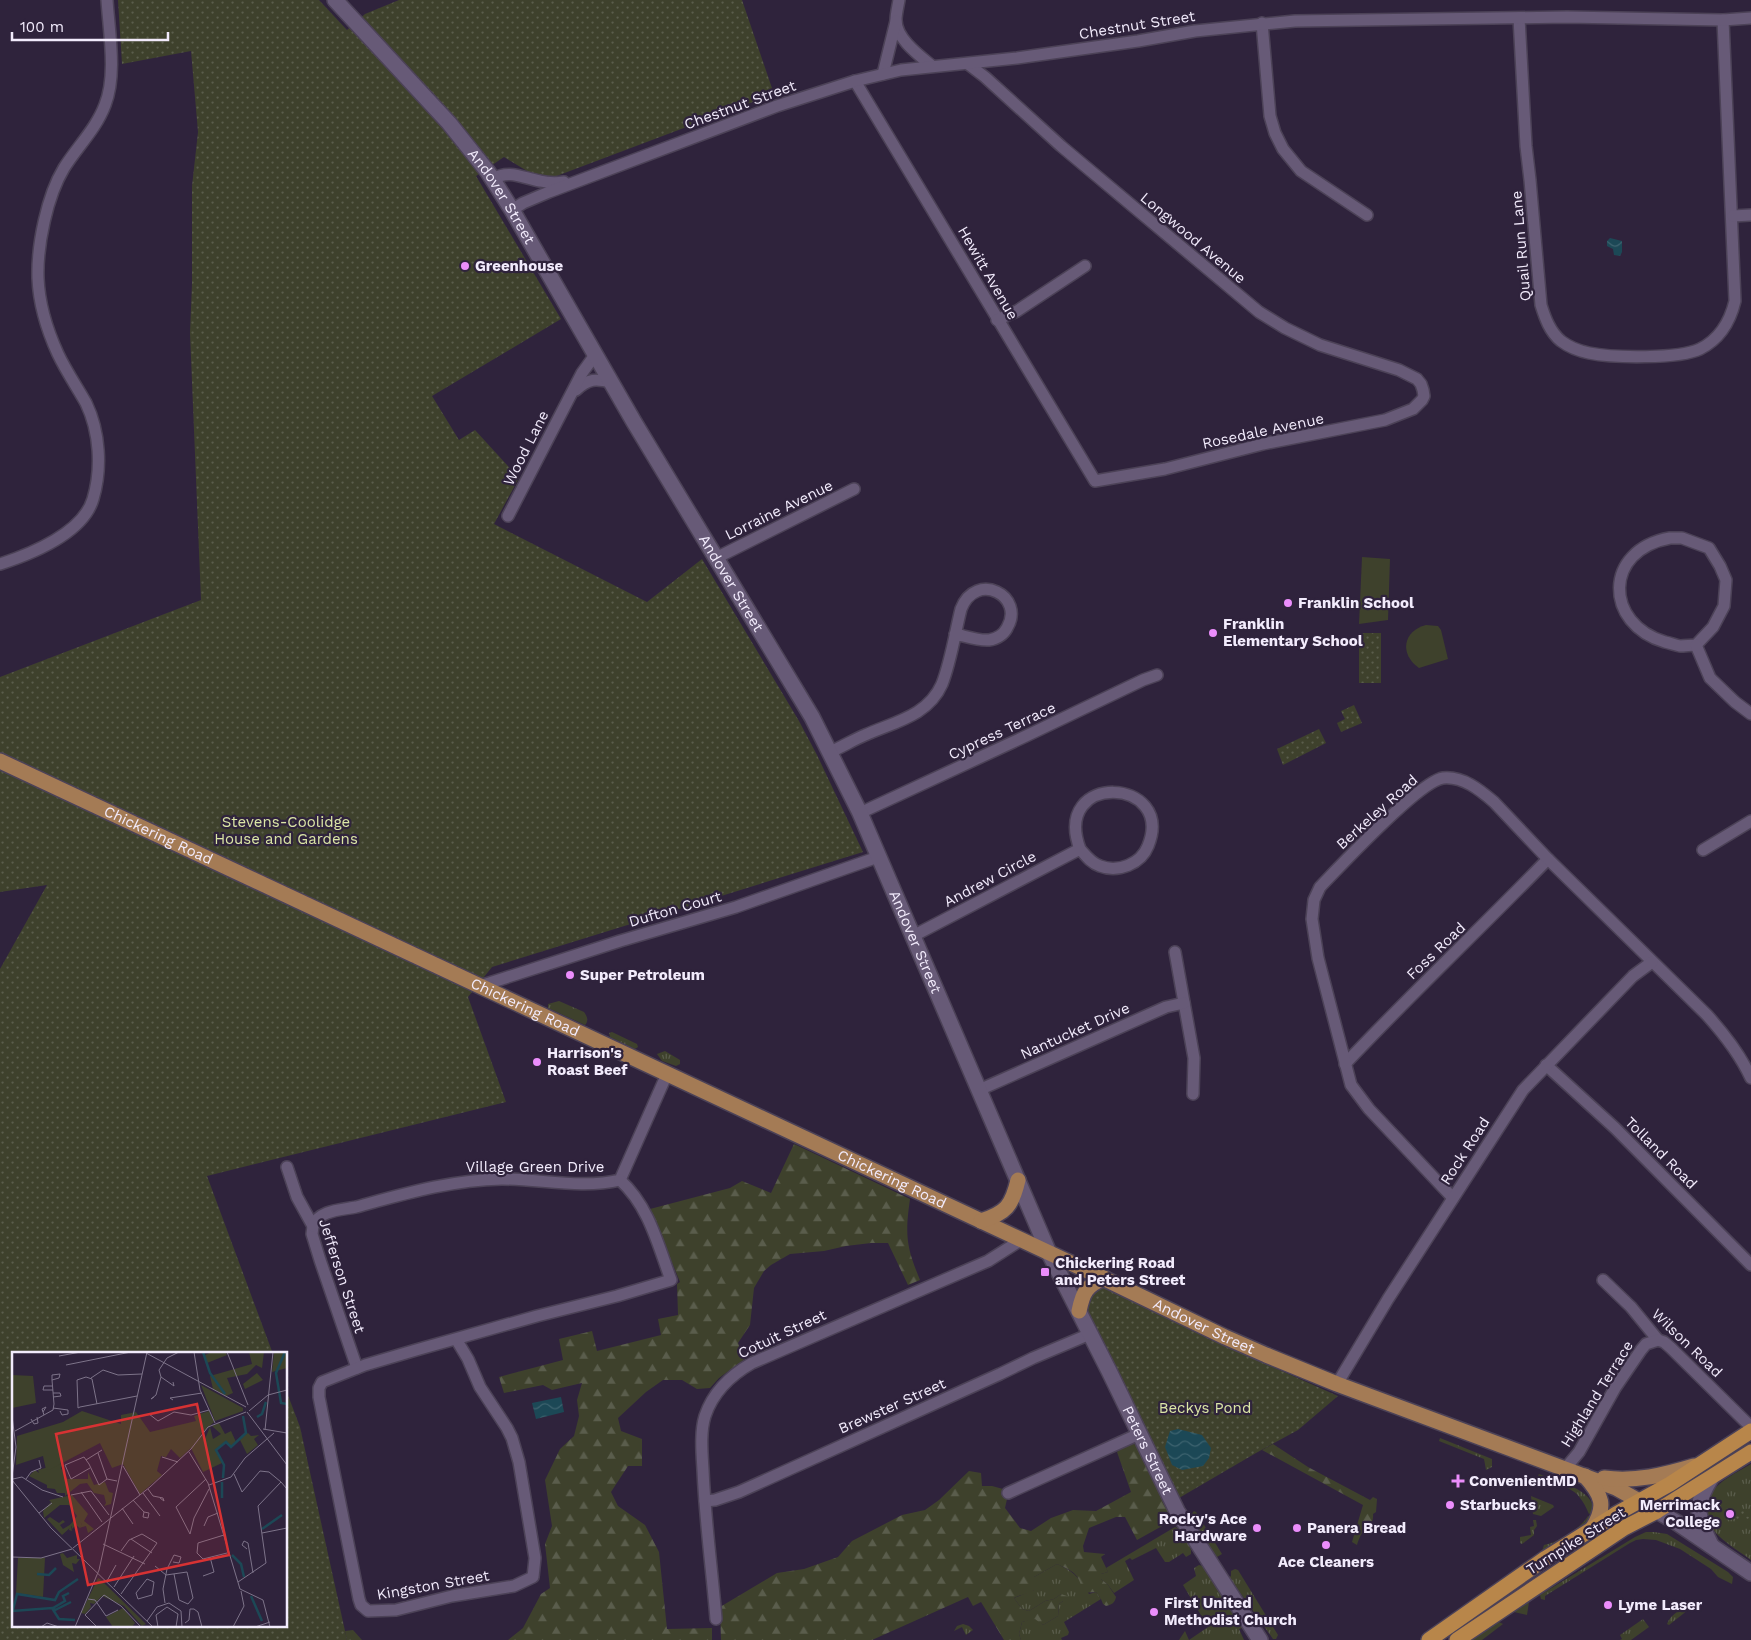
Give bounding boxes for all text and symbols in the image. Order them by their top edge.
street label: Chestnut Street [1078,7,1197,43]
scale bar [12,10,169,42]
text: 100 m [20,18,64,36]
street label: Chestnut Street [682,76,799,134]
street label: Andover Street [464,145,539,248]
street label: Longwood Avenue [1137,189,1249,287]
street label: Quail Run Lane [1507,190,1535,302]
street label: Hewitt Avenue [954,223,1022,323]
place label: Greenhouse [475,257,563,275]
marker: Greenhouse [459,260,471,272]
street label: Wood Lane [499,407,553,489]
street label: Rosedale Avenue [1200,409,1326,453]
street label: Lorraine Avenue [722,476,836,544]
street label: Andover Street [695,531,768,636]
place label: Franklin School [1298,594,1414,612]
marker: Franklin School [1282,597,1294,609]
place label: Franklin Elementary School [1223,615,1363,650]
marker: Franklin Elementary School [1207,627,1219,639]
street label: Cypress Terrace [946,698,1058,764]
street label: Berkeley Road [1333,771,1421,853]
street label: Chickering Road [101,802,216,869]
park label: Stevens-Coolidge House and Gardens [214,813,358,848]
street label: Andrew Circle [941,847,1039,911]
street label: Dufton Court [627,887,724,931]
street label: Andover Street [885,888,946,997]
street label: Foss Road [1403,919,1469,983]
place label: Super Petroleum [580,966,705,984]
marker: Super Petroleum [564,969,576,981]
street label: Chickering Road [468,974,582,1040]
street label: Nantucket Drive [1017,999,1133,1063]
place label: Harrison's Roast Beef [547,1044,628,1079]
marker: Harrison's Roast Beef [531,1056,543,1068]
street label: Tolland Road [1621,1113,1701,1193]
street label: Rock Road [1436,1114,1494,1188]
street label: Chickering Road [835,1146,949,1212]
street label: Village Green Drive [466,1158,604,1176]
street label: Jefferson Street [315,1216,369,1336]
place label: Chickering Road and Peters Street [1055,1254,1186,1289]
marker: Chickering Road and Peters Street [1039,1266,1051,1278]
street label: Andover Street [1150,1295,1258,1358]
street label: Cotuit Street [735,1305,830,1362]
street label: Wilson Road [1648,1305,1726,1381]
street label: Highland Terrace [1557,1337,1637,1451]
inset map [12,1352,288,1628]
street label: Brewster Street [836,1374,949,1438]
park label: Beckys Pond [1159,1399,1251,1417]
street label: Peters Street [1118,1403,1177,1498]
place label: ConvenientMD [1469,1472,1577,1490]
marker: ConvenientMD [1451,1474,1465,1488]
place label: Starbucks [1460,1496,1536,1514]
place label: Merrimack College [1640,1496,1721,1531]
marker: Starbucks [1444,1499,1456,1511]
street label: Turnpike Street [1523,1503,1629,1579]
marker: Merrimack College [1724,1508,1736,1520]
place label: Rocky's Ace Hardware [1159,1510,1247,1545]
place label: Panera Bread [1307,1519,1406,1537]
marker: Rocky's Ace Hardware [1251,1522,1263,1534]
marker: Panera Bread [1291,1522,1303,1534]
marker: Ace Cleaners [1320,1539,1332,1551]
place label: Ace Cleaners [1278,1553,1374,1571]
street label: Kingston Street [375,1566,491,1604]
place label: First United Methodist Church [1164,1594,1297,1629]
place label: Lyme Laser [1618,1596,1703,1614]
marker: Lyme Laser [1602,1599,1614,1611]
marker: First United Methodist Church [1148,1606,1160,1618]

